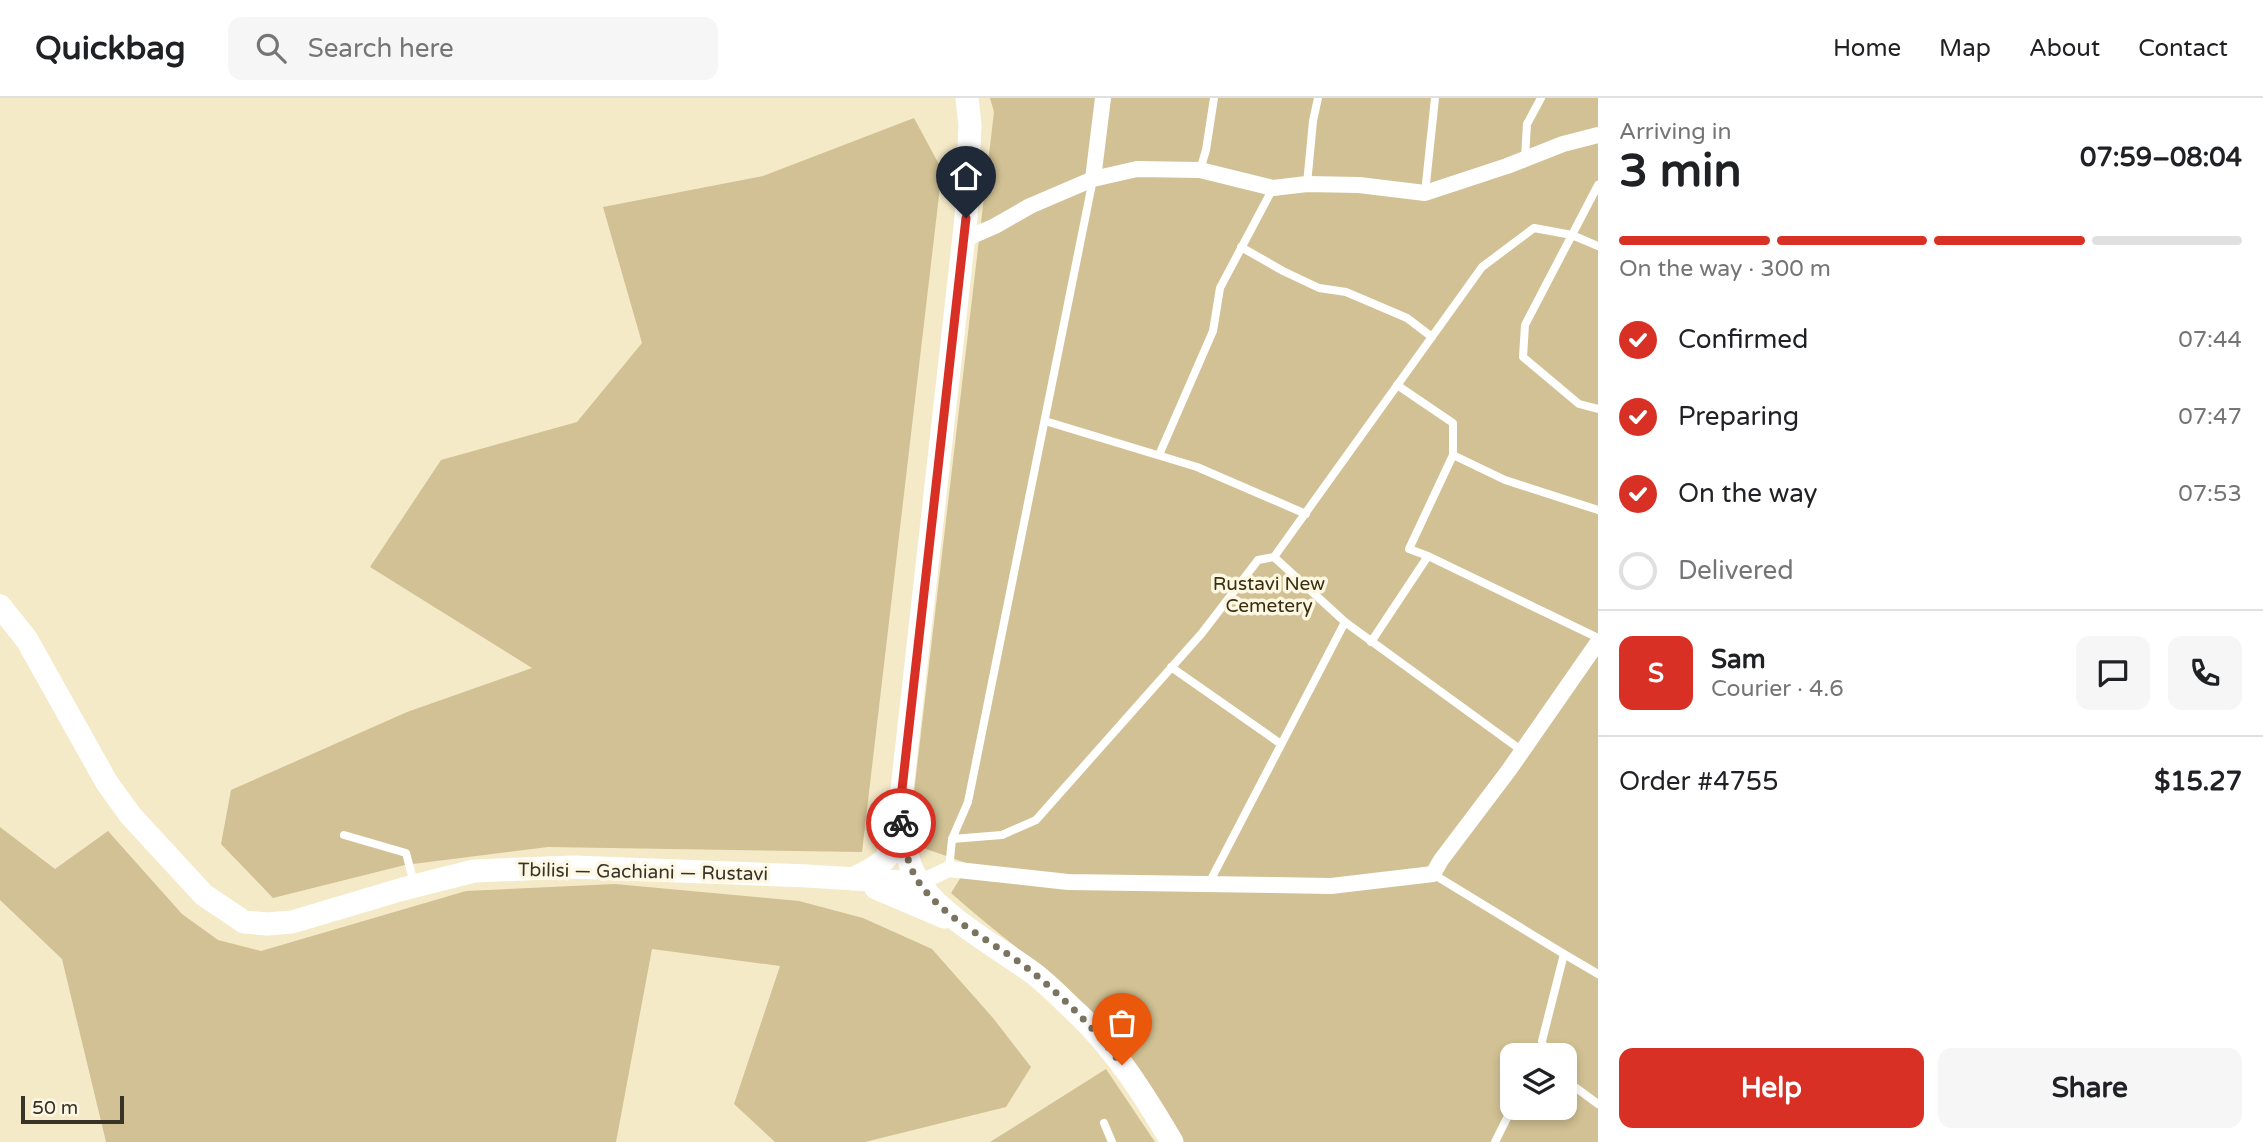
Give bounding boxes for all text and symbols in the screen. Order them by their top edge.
search box [228,17,718,80]
text: Quickbag [35,29,186,68]
icon: search [252,29,290,67]
text: Search here [308,33,454,64]
text: Home [1833,34,1901,63]
text: Map [1939,34,1991,63]
text: About [2029,34,2100,63]
text: Contact [2138,34,2228,63]
text: Arriving in [1619,118,1732,146]
text: 07:59–08:04 [2080,142,2242,173]
text: 3 min [1619,144,1742,199]
pin [936,146,996,218]
icon: home [947,157,985,195]
text: On the way · 300 m [1619,255,1831,283]
icon: check [1619,321,1657,359]
text: Confirmed [1678,324,1808,355]
text: 07:44 [2178,326,2242,354]
icon: check [1619,398,1657,436]
text: Preparing [1678,401,1799,432]
text: 07:47 [2178,403,2242,431]
icon: check [1619,475,1657,513]
text: On the way [1678,478,1818,509]
text: 07:53 [2178,480,2242,508]
text: Delivered [1678,555,1794,586]
park label: Rustavi New Cemetery [1213,573,1325,617]
button: chat [2076,636,2150,710]
button: phone [2168,636,2242,710]
text: Sam [1711,644,1766,675]
text: S [1648,658,1664,689]
text: Courier · 4.6 [1711,675,1844,703]
text: Order #4755 [1619,766,1779,797]
text: $15.27 [2154,766,2242,797]
courier [866,788,936,858]
icon: bike [882,804,920,842]
street label: Tbilisi — Gachiani — Rustavi [518,859,768,885]
pin [1092,993,1152,1065]
icon: bag [1103,1004,1141,1042]
map controls [1500,1043,1577,1120]
button: layers [1500,1043,1577,1120]
button: Help [1619,1048,1924,1128]
button: Share [1938,1048,2242,1128]
scale bar [21,1093,124,1125]
text: 50 m [32,1097,78,1119]

